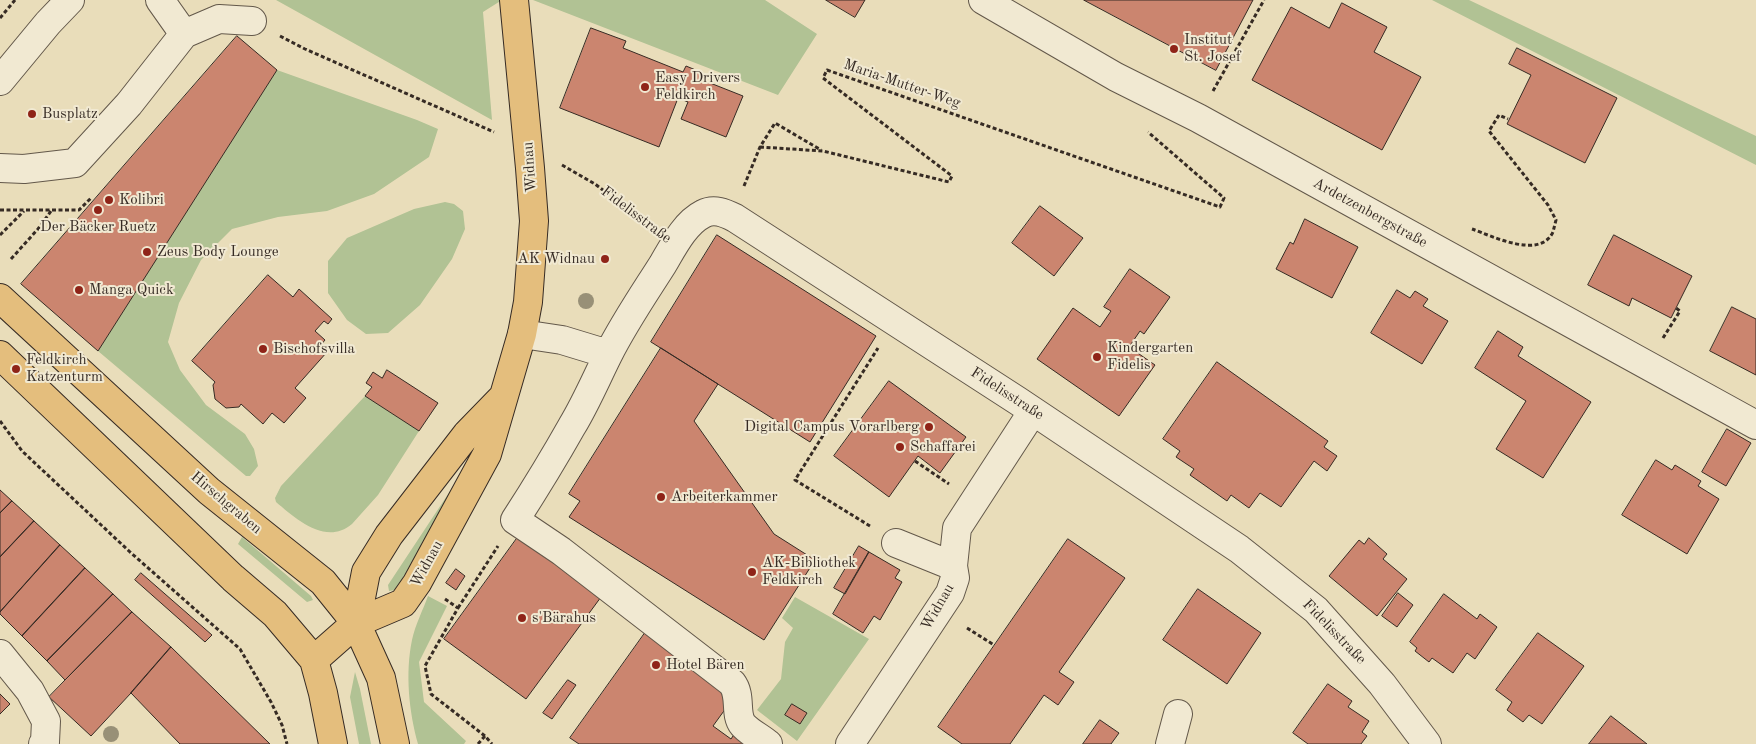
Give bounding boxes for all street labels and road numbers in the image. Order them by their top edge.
street label: Maria-Mutter-Weg [841,56,963,112]
street label: Widnau [519,141,541,193]
street label: Ardetzenbergstraße [1310,174,1430,252]
street label: Fidelisstraße [597,183,675,247]
street label: Fidelisstraße [967,364,1047,424]
street label: Hirschgraben [187,468,265,538]
street label: Widnau [407,537,447,591]
street label: Widnau [918,581,958,633]
street label: Fidelisstraße [1298,596,1370,668]

